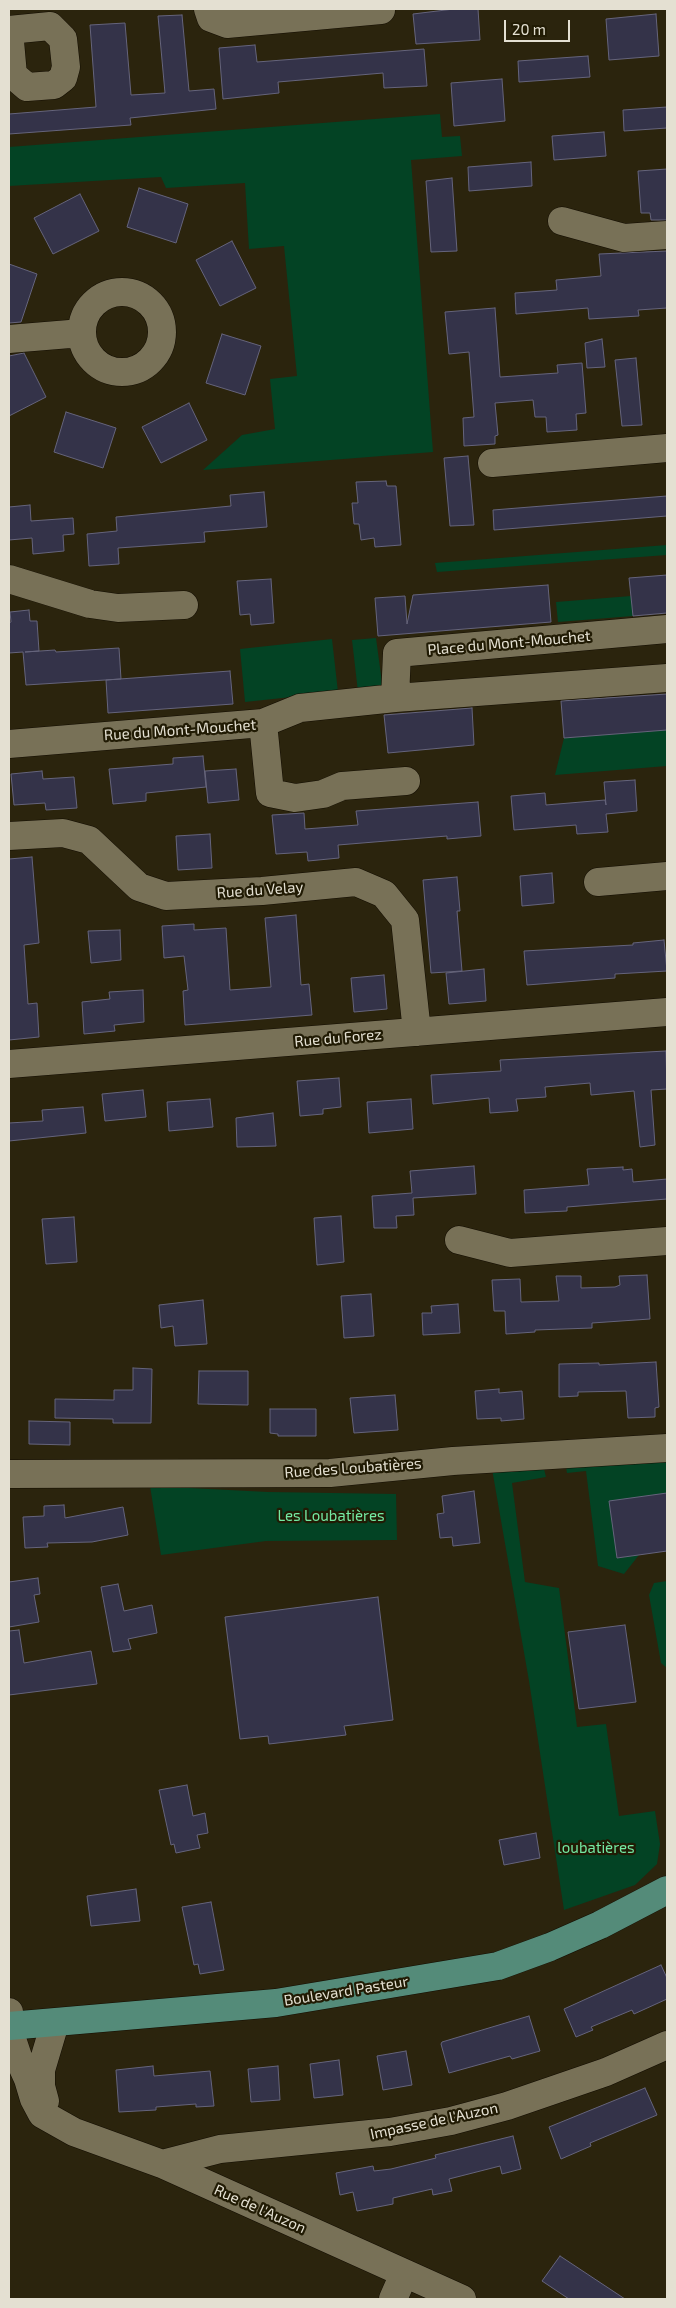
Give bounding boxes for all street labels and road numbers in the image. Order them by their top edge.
street label: Place du Mont-Mouchet [427,627,591,659]
street label: Rue du Mont-Mouchet [103,716,257,744]
street label: Rue du Velay [216,878,304,902]
street label: Rue du Forez [294,1025,382,1051]
street label: Rue des Loubatières [284,1454,422,1482]
street label: Boulevard Pasteur [283,1972,409,2010]
street label: Impasse de l'Auzon [368,2099,500,2143]
street label: Rue de l'Auzon [211,2181,309,2237]

